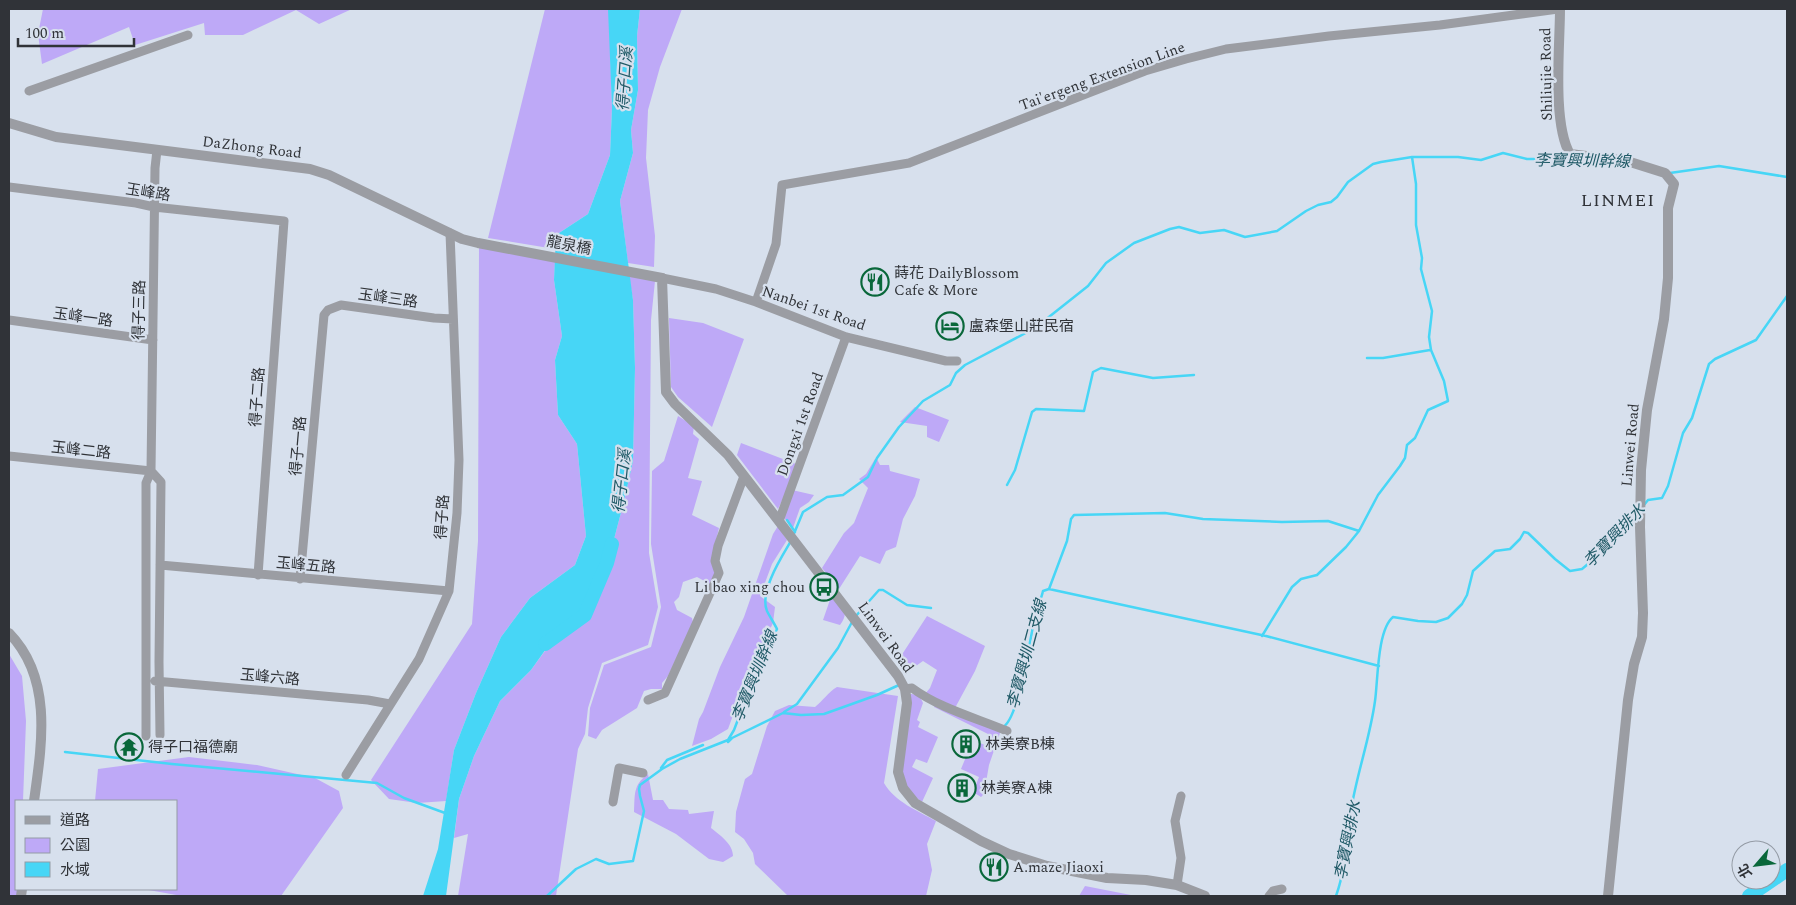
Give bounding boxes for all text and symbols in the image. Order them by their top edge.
scale bar [18,15,134,47]
text: 100 m [25,22,64,45]
street label: Shiliujie Road [1534,27,1559,121]
street label: Tai'ergeng Extension Line [1016,36,1188,117]
water label: 得子口溪 [611,44,639,112]
street label: DaZhong Road [201,130,303,165]
water label: 李寶興圳幹線 [1534,148,1632,174]
street label: 玉峰路 [124,178,172,207]
district label: LINMEI [1581,187,1655,214]
street label: 龍泉橋 [545,230,593,261]
place label: 蒔花 DailyBlossom Cafe & More [894,262,1019,302]
restaurant icon: 蒔花 DailyBlossom Cafe & More [860,267,890,297]
street label: 得子三路 [127,280,152,340]
street label: Nanbei 1st Road [759,280,869,337]
street label: 玉峰三路 [357,283,419,314]
street label: 玉峰一路 [52,302,114,333]
hotel icon: 盧森堡山莊民宿 [935,311,965,341]
place label: 盧森堡山莊民宿 [969,315,1074,338]
street label: 得子二路 [244,366,271,428]
street label: Dongxi 1st Road [771,369,830,479]
street label: Linwei Road [1615,402,1646,488]
street label: 得子一路 [284,415,313,477]
street label: 玉峰二路 [50,436,112,465]
water label: 得子口溪 [607,446,637,514]
street label: 得子路 [429,494,456,540]
water label: 李寶興排水 [1578,498,1652,573]
street label: 玉峰五路 [275,551,337,580]
bus stop icon: Li bao xing chou [809,572,839,602]
place label: Li bao xing chou [694,576,805,599]
water label: 李寶興圳二支線 [1001,595,1054,711]
street label: Linwei Road [852,597,919,678]
water label: 李寶興圳幹線 [726,626,785,725]
street label: 玉峰六路 [239,663,301,692]
building icon: 林美寮B棟 [951,729,981,759]
temple icon: 得子口福德廟 [114,732,144,762]
place label: 林美寮B棟 [985,733,1055,756]
place label: 得子口福德廟 [148,736,238,759]
building icon: 林美寮A棟 [947,773,977,803]
place label: 林美寮A棟 [981,777,1052,800]
water label: 李寶興排水 [1329,798,1368,882]
legend [15,800,178,890]
text: 道路 [60,809,90,832]
text: 公園 [60,834,90,857]
north arrow [1731,840,1781,890]
restaurant icon: A.maze Jiaoxi [979,852,1009,882]
place label: A.maze Jiaoxi [1013,856,1104,879]
text: 水域 [60,859,90,882]
text: 北 [1732,860,1758,882]

